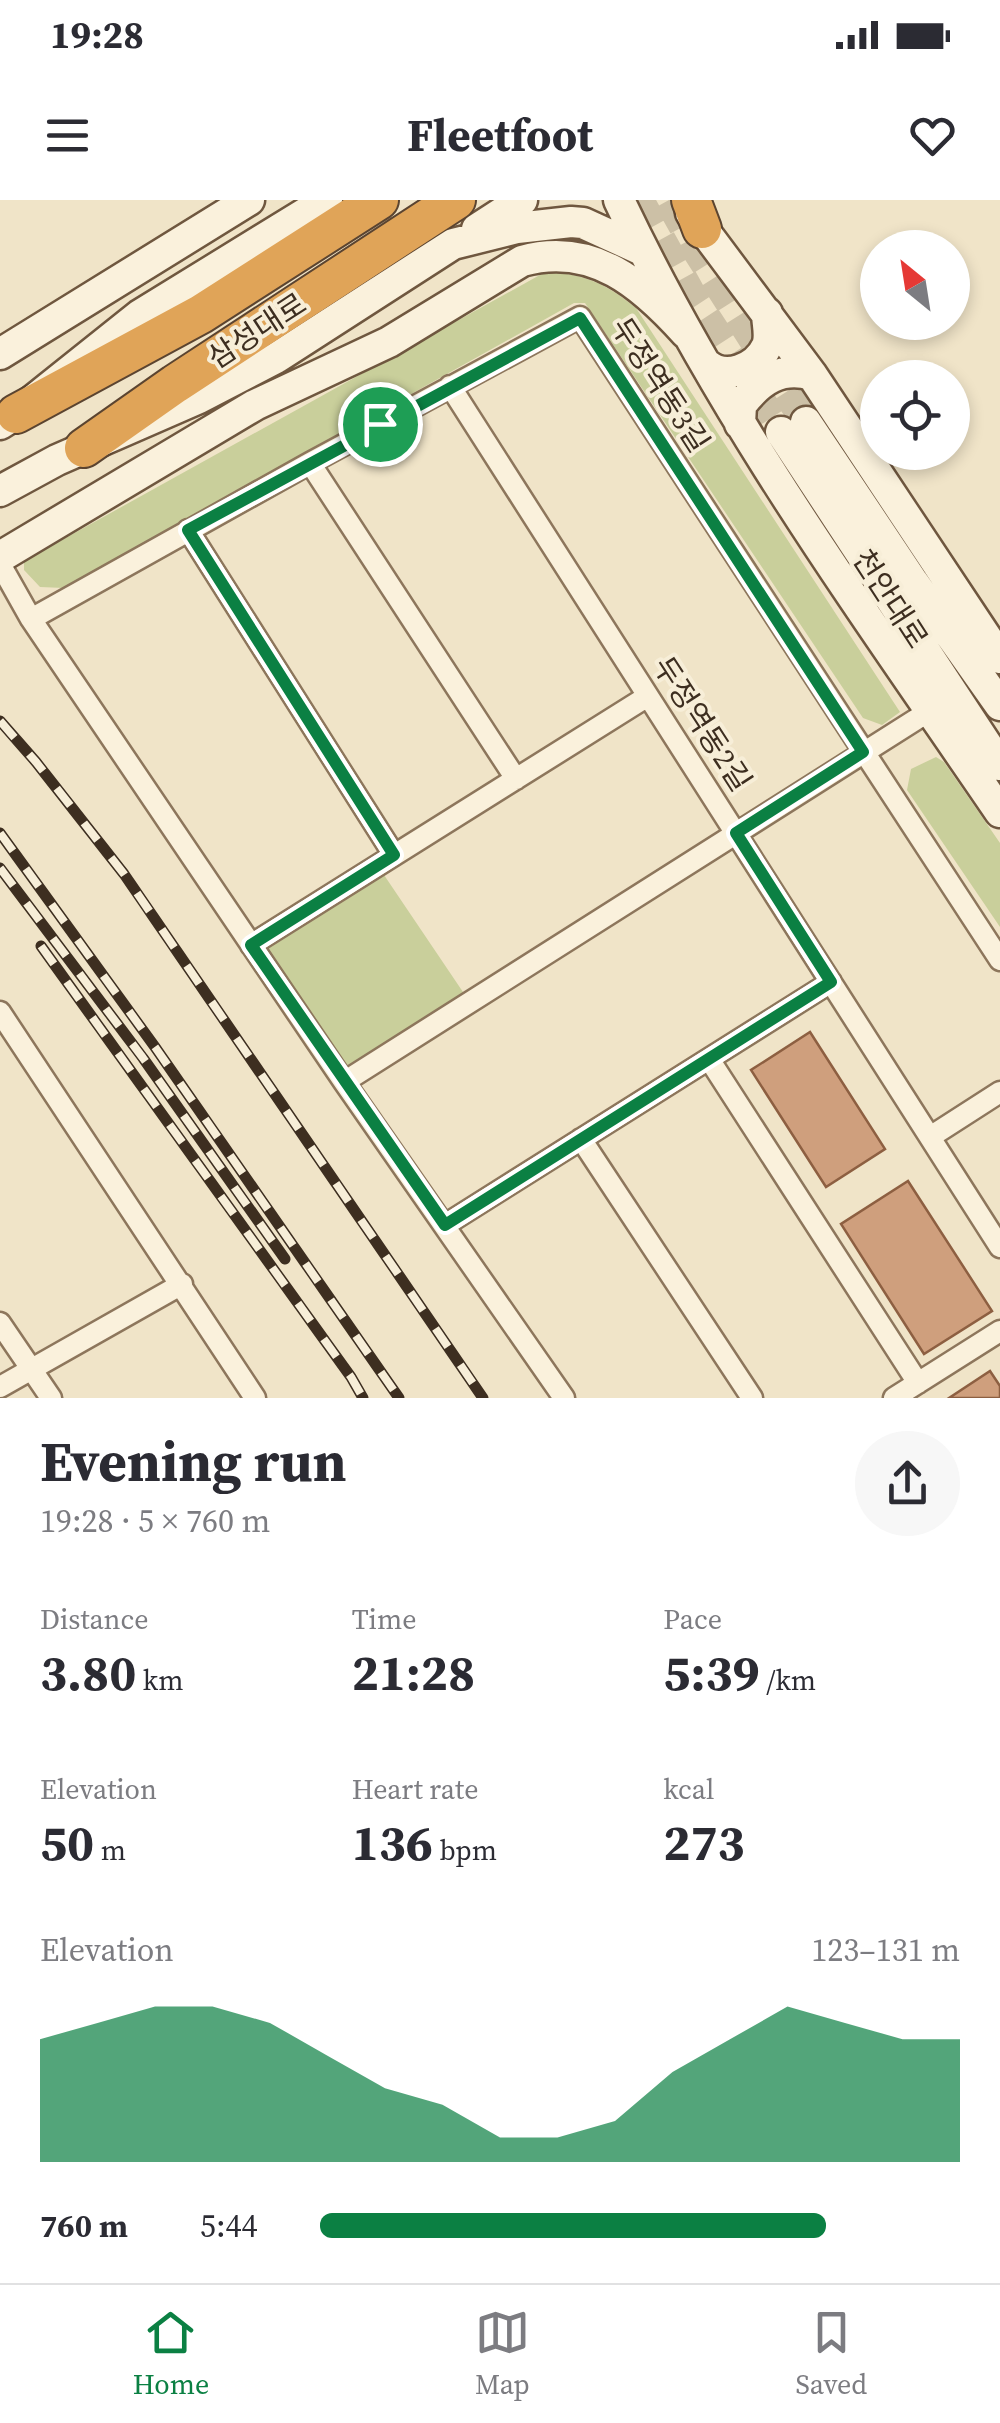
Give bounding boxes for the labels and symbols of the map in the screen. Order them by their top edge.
north arrow [860,230,970,340]
street label: 삼성대로 [199,283,314,378]
street label: 두정역동3길 [602,309,719,460]
pin [338,382,423,467]
street label: 천안대로 [843,541,938,656]
street label: 두정역동2길 [644,648,761,799]

